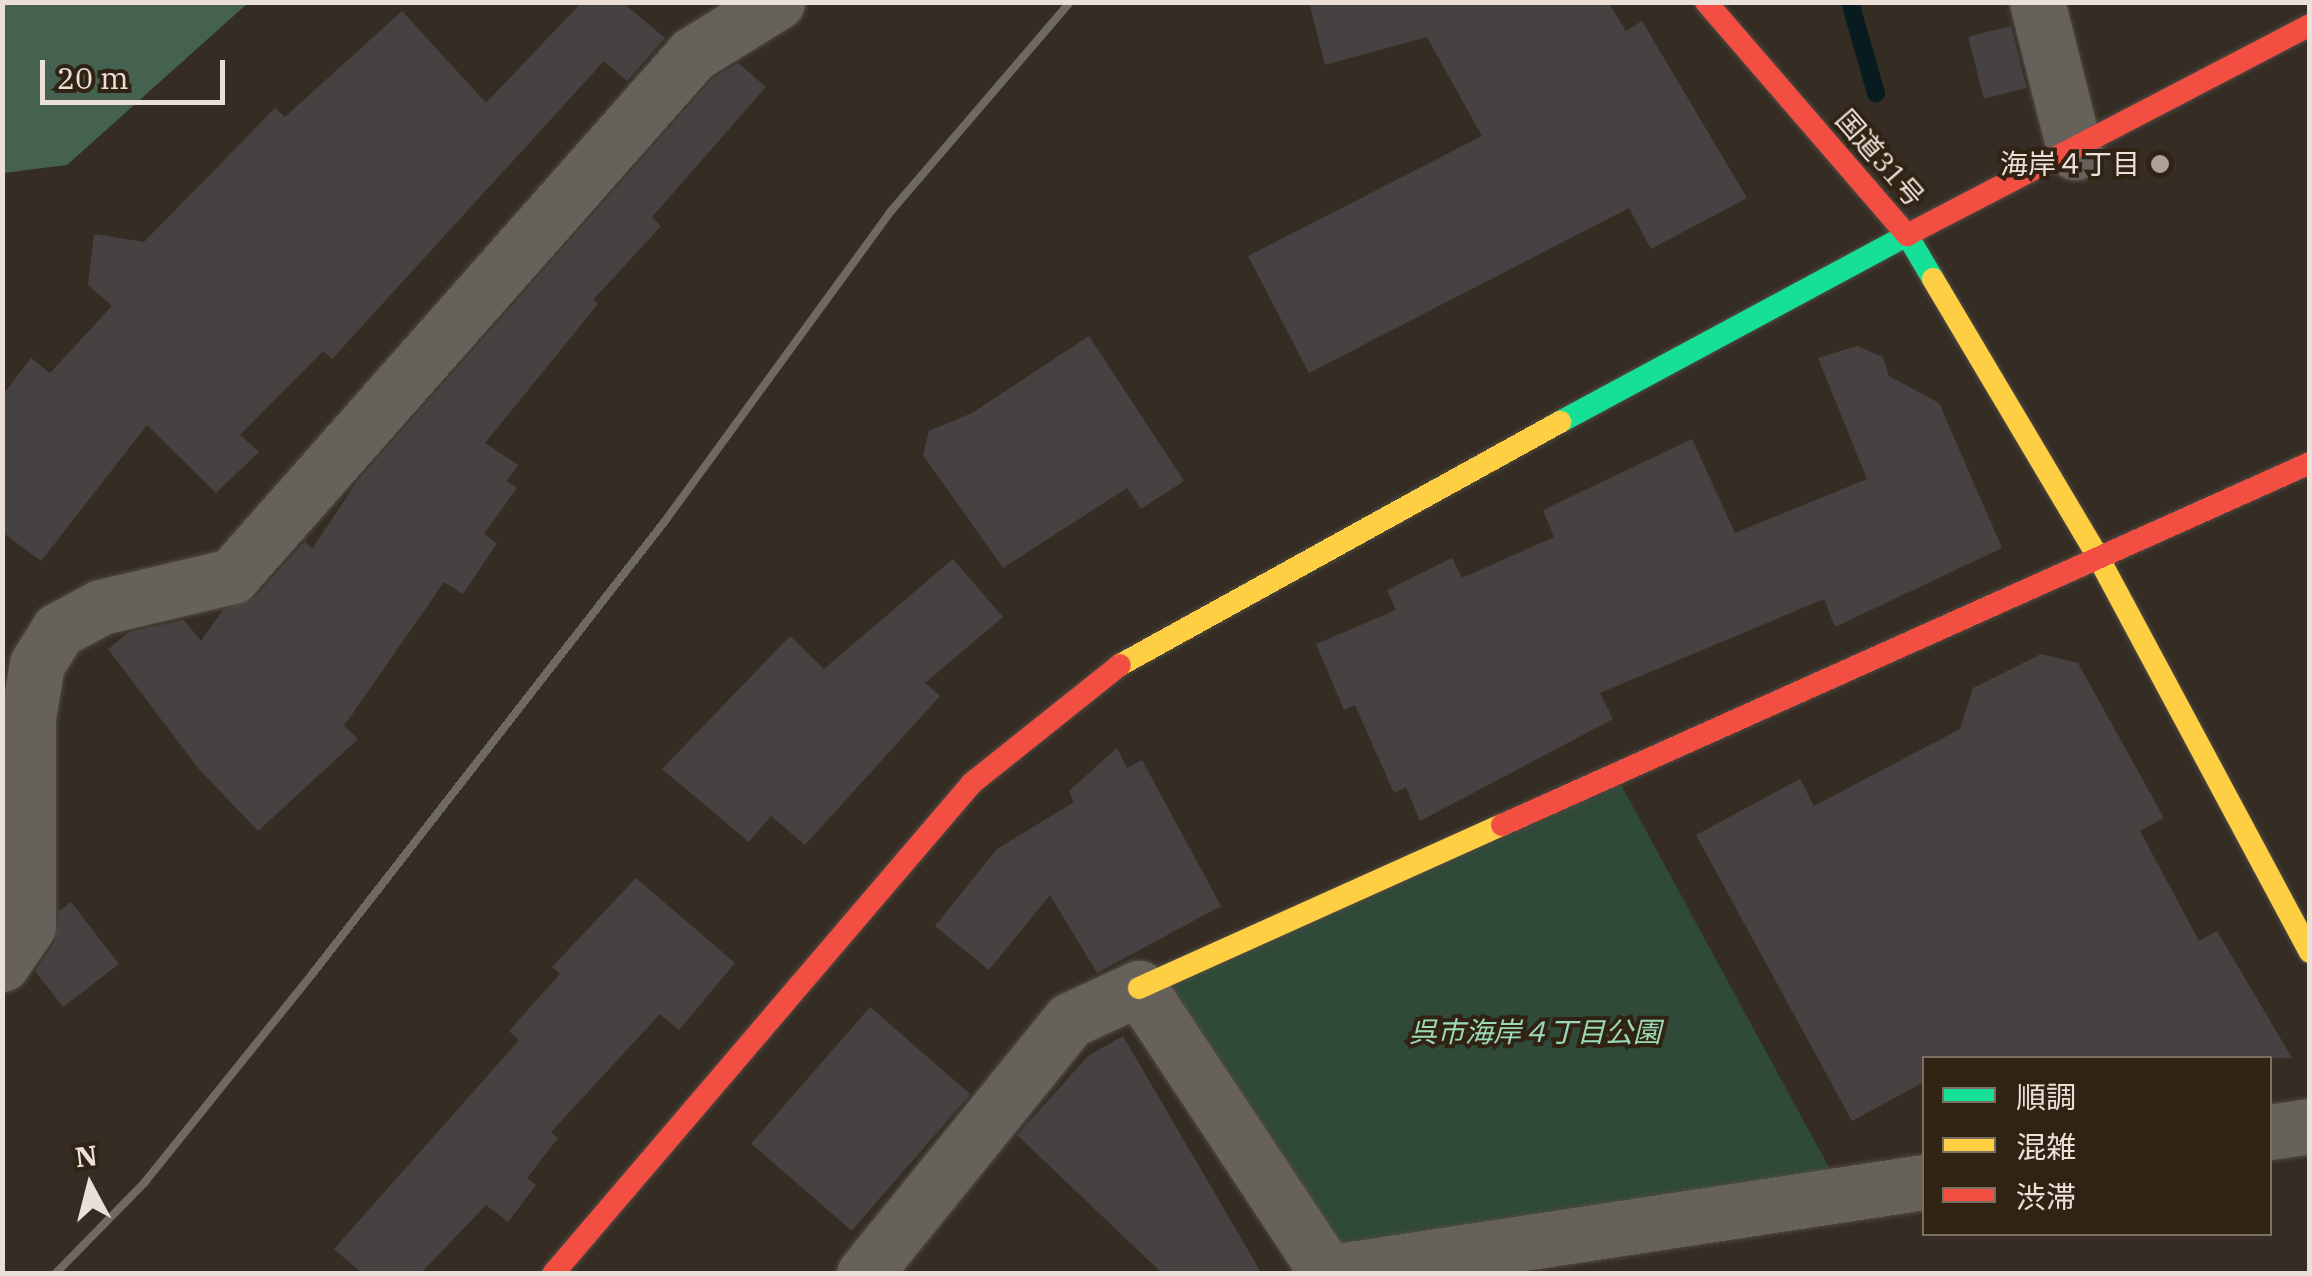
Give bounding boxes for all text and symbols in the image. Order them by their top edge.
scale bar [45,40,230,102]
text: 20 m [57,58,129,97]
street label: 国道31号 [1829,103,1931,213]
place label: 海岸４丁目 [2000,147,2140,181]
marker: 海岸４丁目 [2149,153,2171,175]
park label: 呉市海岸４丁目公園 [1409,1015,1661,1049]
legend [1922,1056,2272,1236]
text: 順調 [2016,1077,2076,1116]
text: 混雑 [2016,1127,2076,1166]
north arrow [40,1136,140,1236]
text: N [73,1136,100,1175]
text: 渋滞 [2016,1177,2076,1216]

